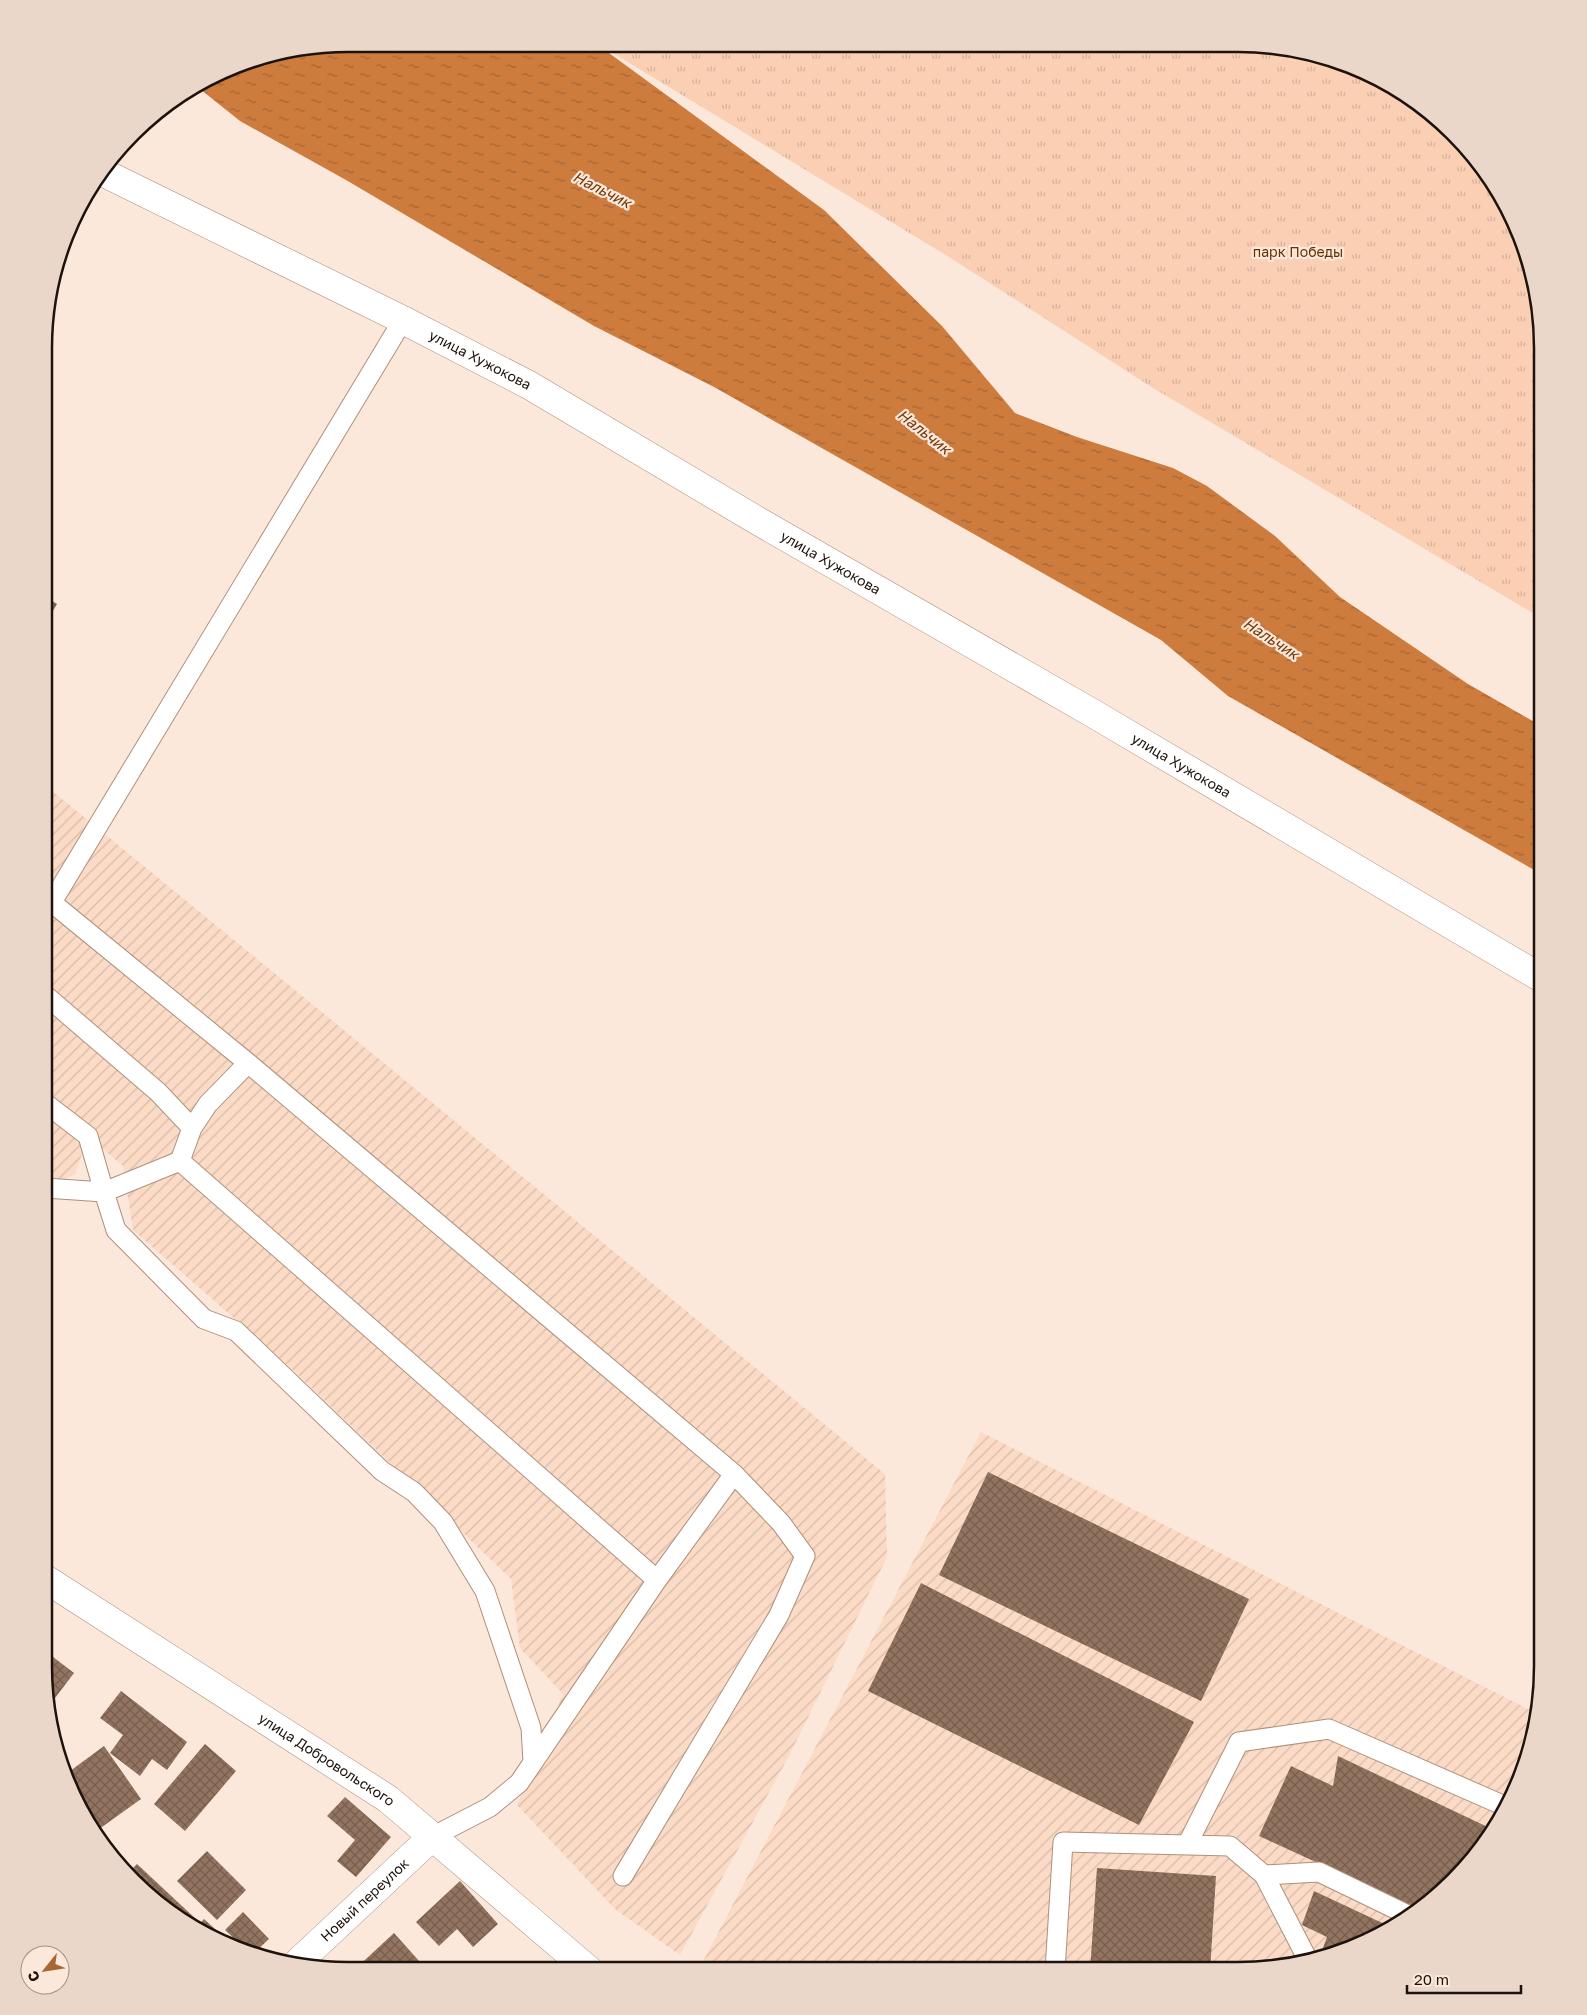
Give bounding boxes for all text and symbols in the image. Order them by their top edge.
water label: Нальчик [570,167,637,212]
park label: парк Победы [1253,243,1343,260]
street label: улица Хужокова [426,326,534,393]
water label: Нальчик [894,405,957,459]
street label: улица Хужокова [778,527,884,598]
water label: Нальчик [1240,614,1305,664]
street label: улица Хужокова [1129,729,1234,801]
street label: улица Добровольского [256,1709,399,1809]
street label: Новый переулок [317,1854,412,1945]
north arrow [20,1945,70,1995]
scale bar [1407,1962,1521,1994]
text: С [23,1968,43,1985]
text: 20 m [1414,1970,1449,1988]

